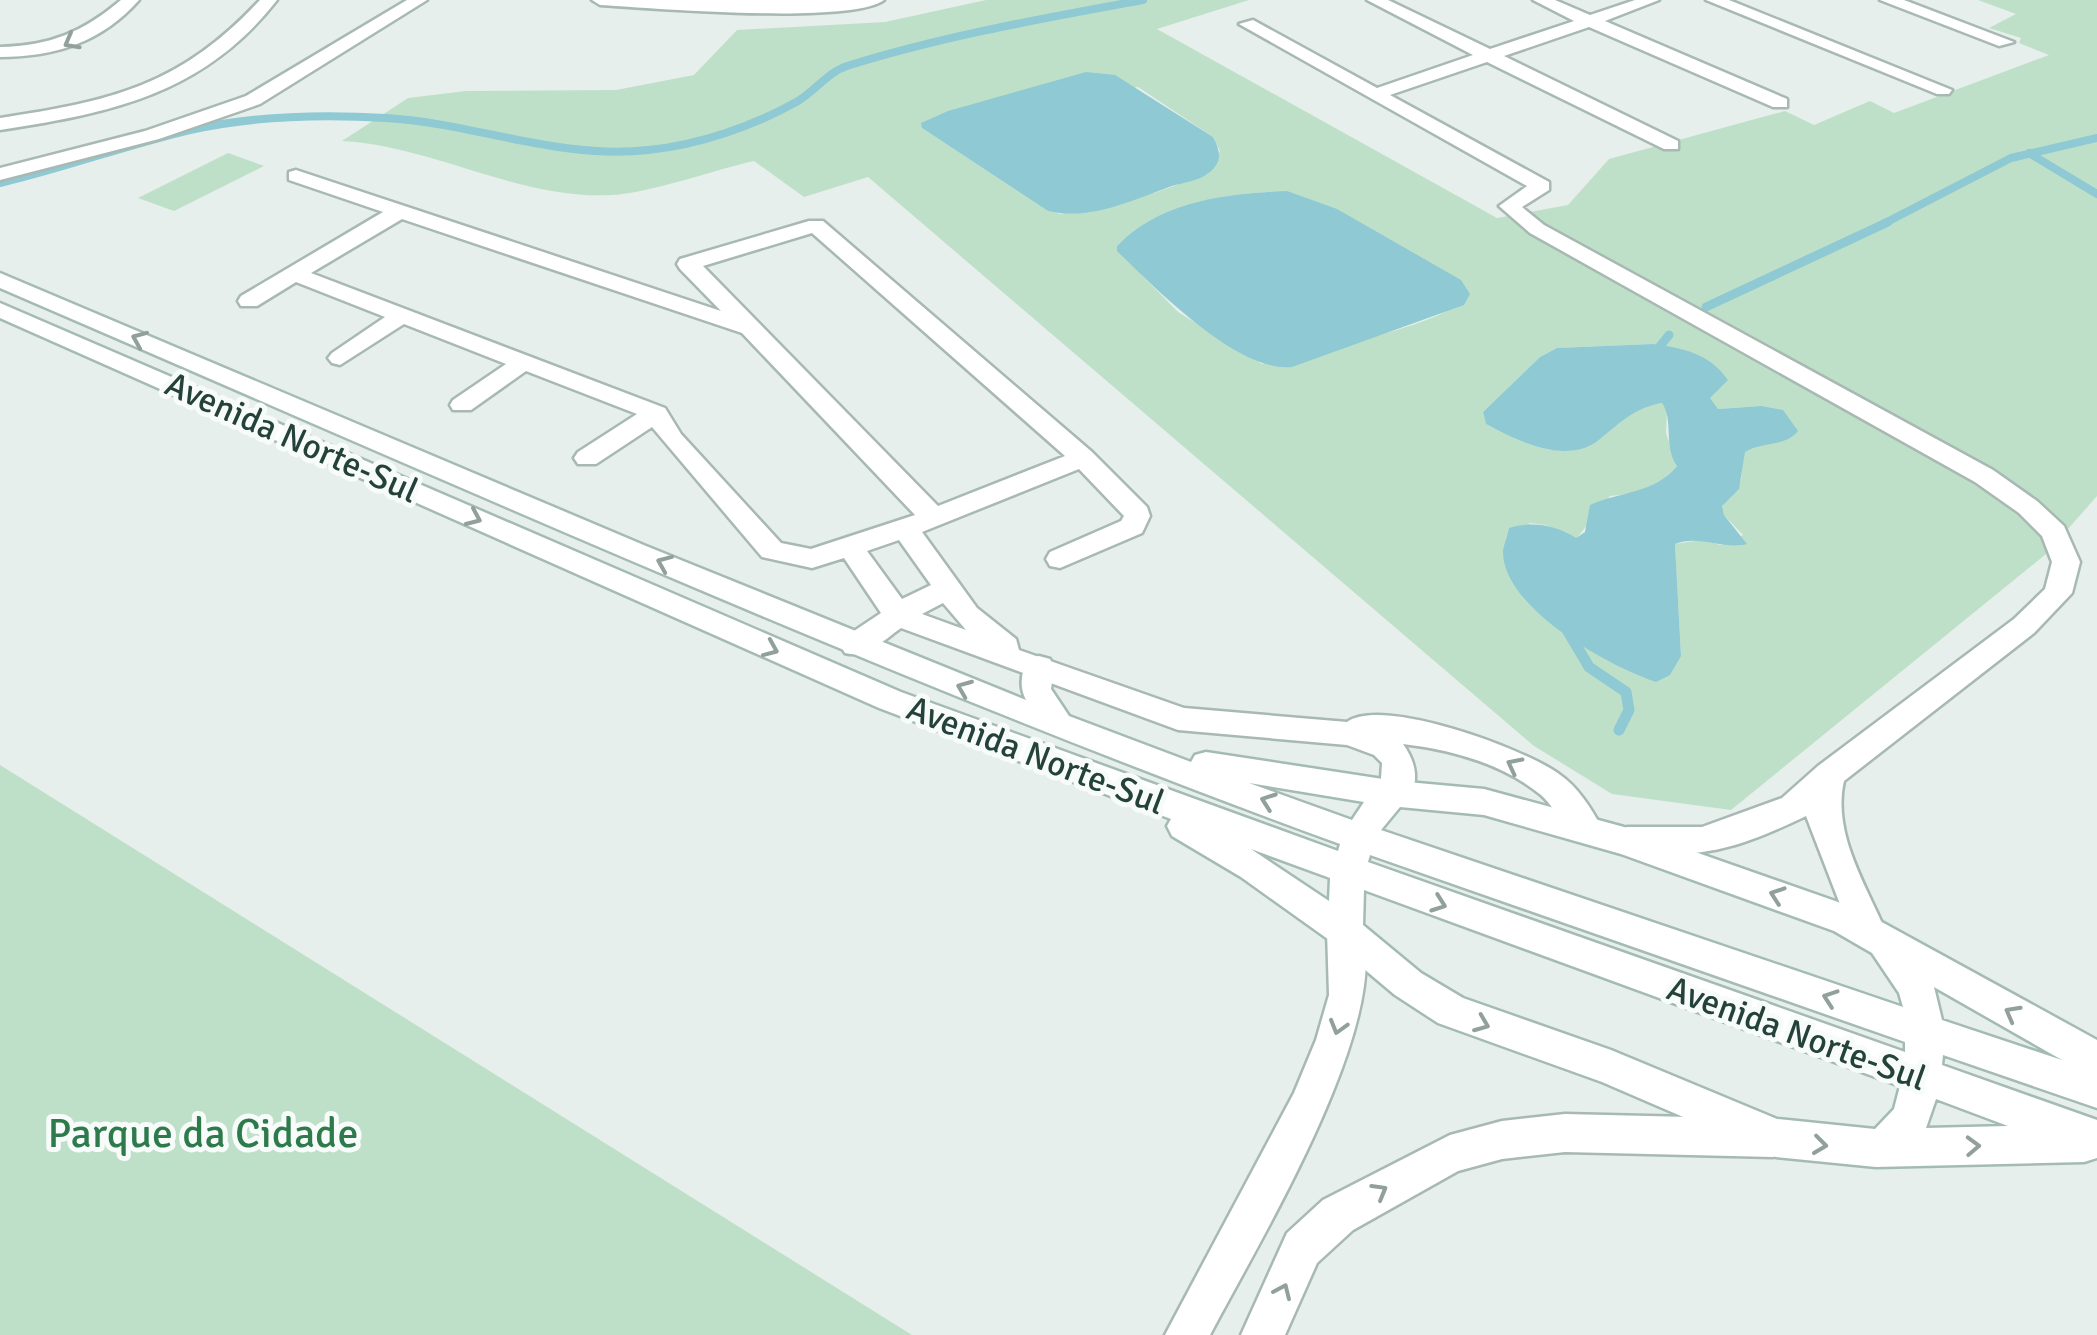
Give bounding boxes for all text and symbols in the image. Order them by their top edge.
one-way arrow [64,29,82,49]
one-way arrow [132,331,150,351]
street label: Avenida Norte-Sul [159,362,425,513]
one-way arrow [464,506,482,526]
one-way arrow [656,555,674,575]
one-way arrow [761,637,779,657]
one-way arrow [956,679,973,699]
street label: Avenida Norte-Sul [901,687,1171,824]
one-way arrow [1506,758,1524,777]
one-way arrow [1261,792,1278,813]
one-way arrow [1770,886,1787,907]
one-way arrow [1430,892,1447,913]
street label: Avenida Norte-Sul [1661,967,1932,1100]
one-way arrow [1823,989,1840,1010]
one-way arrow [2005,1005,2023,1025]
one-way arrow [1472,1013,1490,1033]
one-way arrow [1329,1018,1350,1035]
park label: Parque da Cidade [48,1108,358,1159]
one-way arrow [1812,1134,1828,1155]
one-way arrow [1966,1135,1982,1156]
one-way arrow [1370,1183,1388,1203]
one-way arrow [1271,1283,1291,1301]

